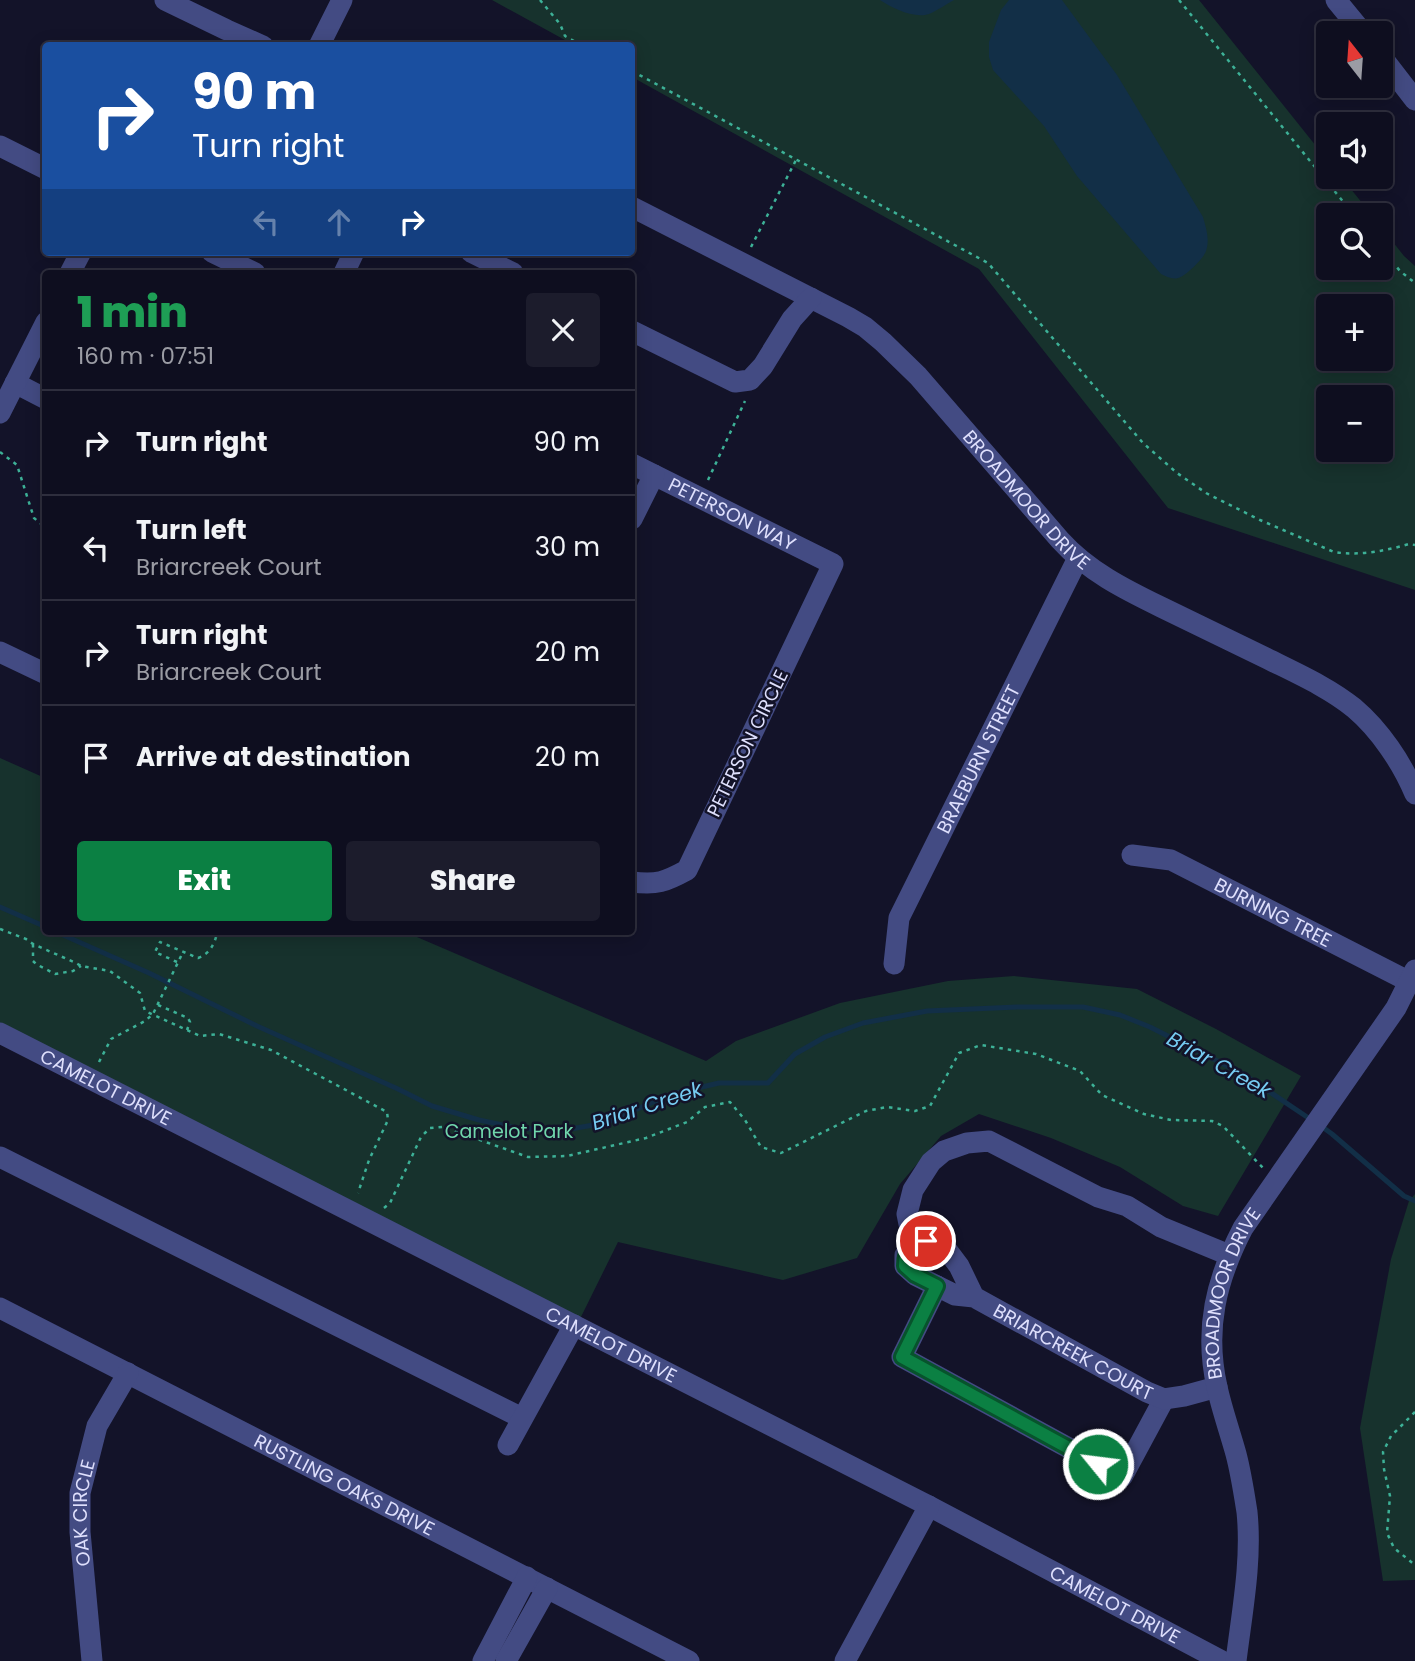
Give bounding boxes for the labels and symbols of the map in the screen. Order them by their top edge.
north arrow [1316,21,1393,98]
street label: BROADMOOR DRIVE [956,424,1096,576]
street label: PETERSON WAY [664,471,800,557]
street label: PETERSON CIRCLE [700,665,795,821]
street label: BRAEBURN STREET [930,680,1027,838]
street label: BURNING TREE [1209,871,1336,954]
water label: Briar Creek [1162,1024,1278,1106]
street label: CAMELOT DRIVE [35,1043,176,1132]
water label: Briar Creek [588,1074,707,1137]
park label: Camelot Park [445,1118,573,1145]
street label: BROADMOOR DRIVE [1199,1202,1267,1381]
pin [896,1211,956,1271]
street label: BRIARCREEK COURT [988,1297,1157,1407]
street label: CAMELOT DRIVE [541,1300,682,1389]
street label: RUSTLING OAKS DRIVE [249,1427,439,1542]
position arrow [1061,1427,1135,1501]
street label: OAK CIRCLE [67,1457,102,1568]
street label: CAMELOT DRIVE [1045,1559,1185,1651]

